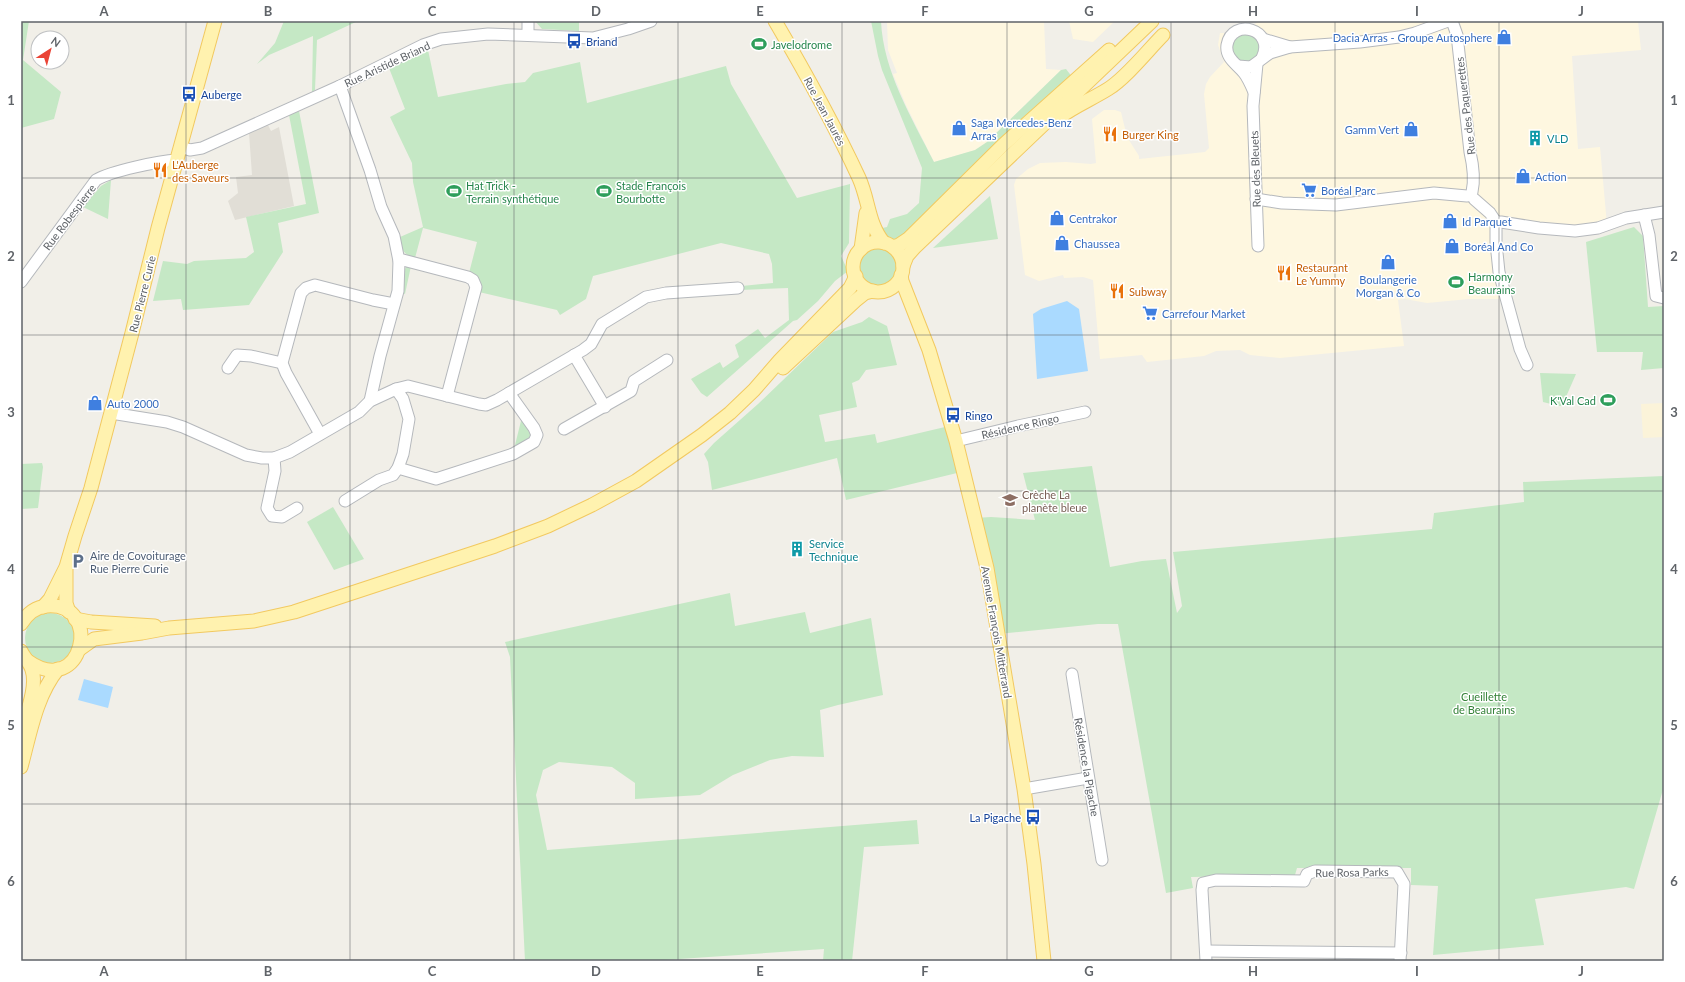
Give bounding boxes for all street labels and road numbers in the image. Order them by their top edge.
street label: Rue Aristide Briand [342,38,432,90]
street label: Rue des Paquerettes [1453,56,1477,156]
street label: Rue Jean Jaurès [801,74,849,148]
street label: Rue des Bleuets [1247,130,1263,208]
street label: Rue Robespierre [40,181,98,253]
street label: Rue Pierre Curie [126,254,158,334]
street label: Résidence Ringo [980,411,1060,441]
street label: Avenue François Mitterrand [979,565,1015,699]
street label: Résidence la Pigache [1072,717,1102,818]
street label: Rue Rosa Parks [1315,865,1389,879]

